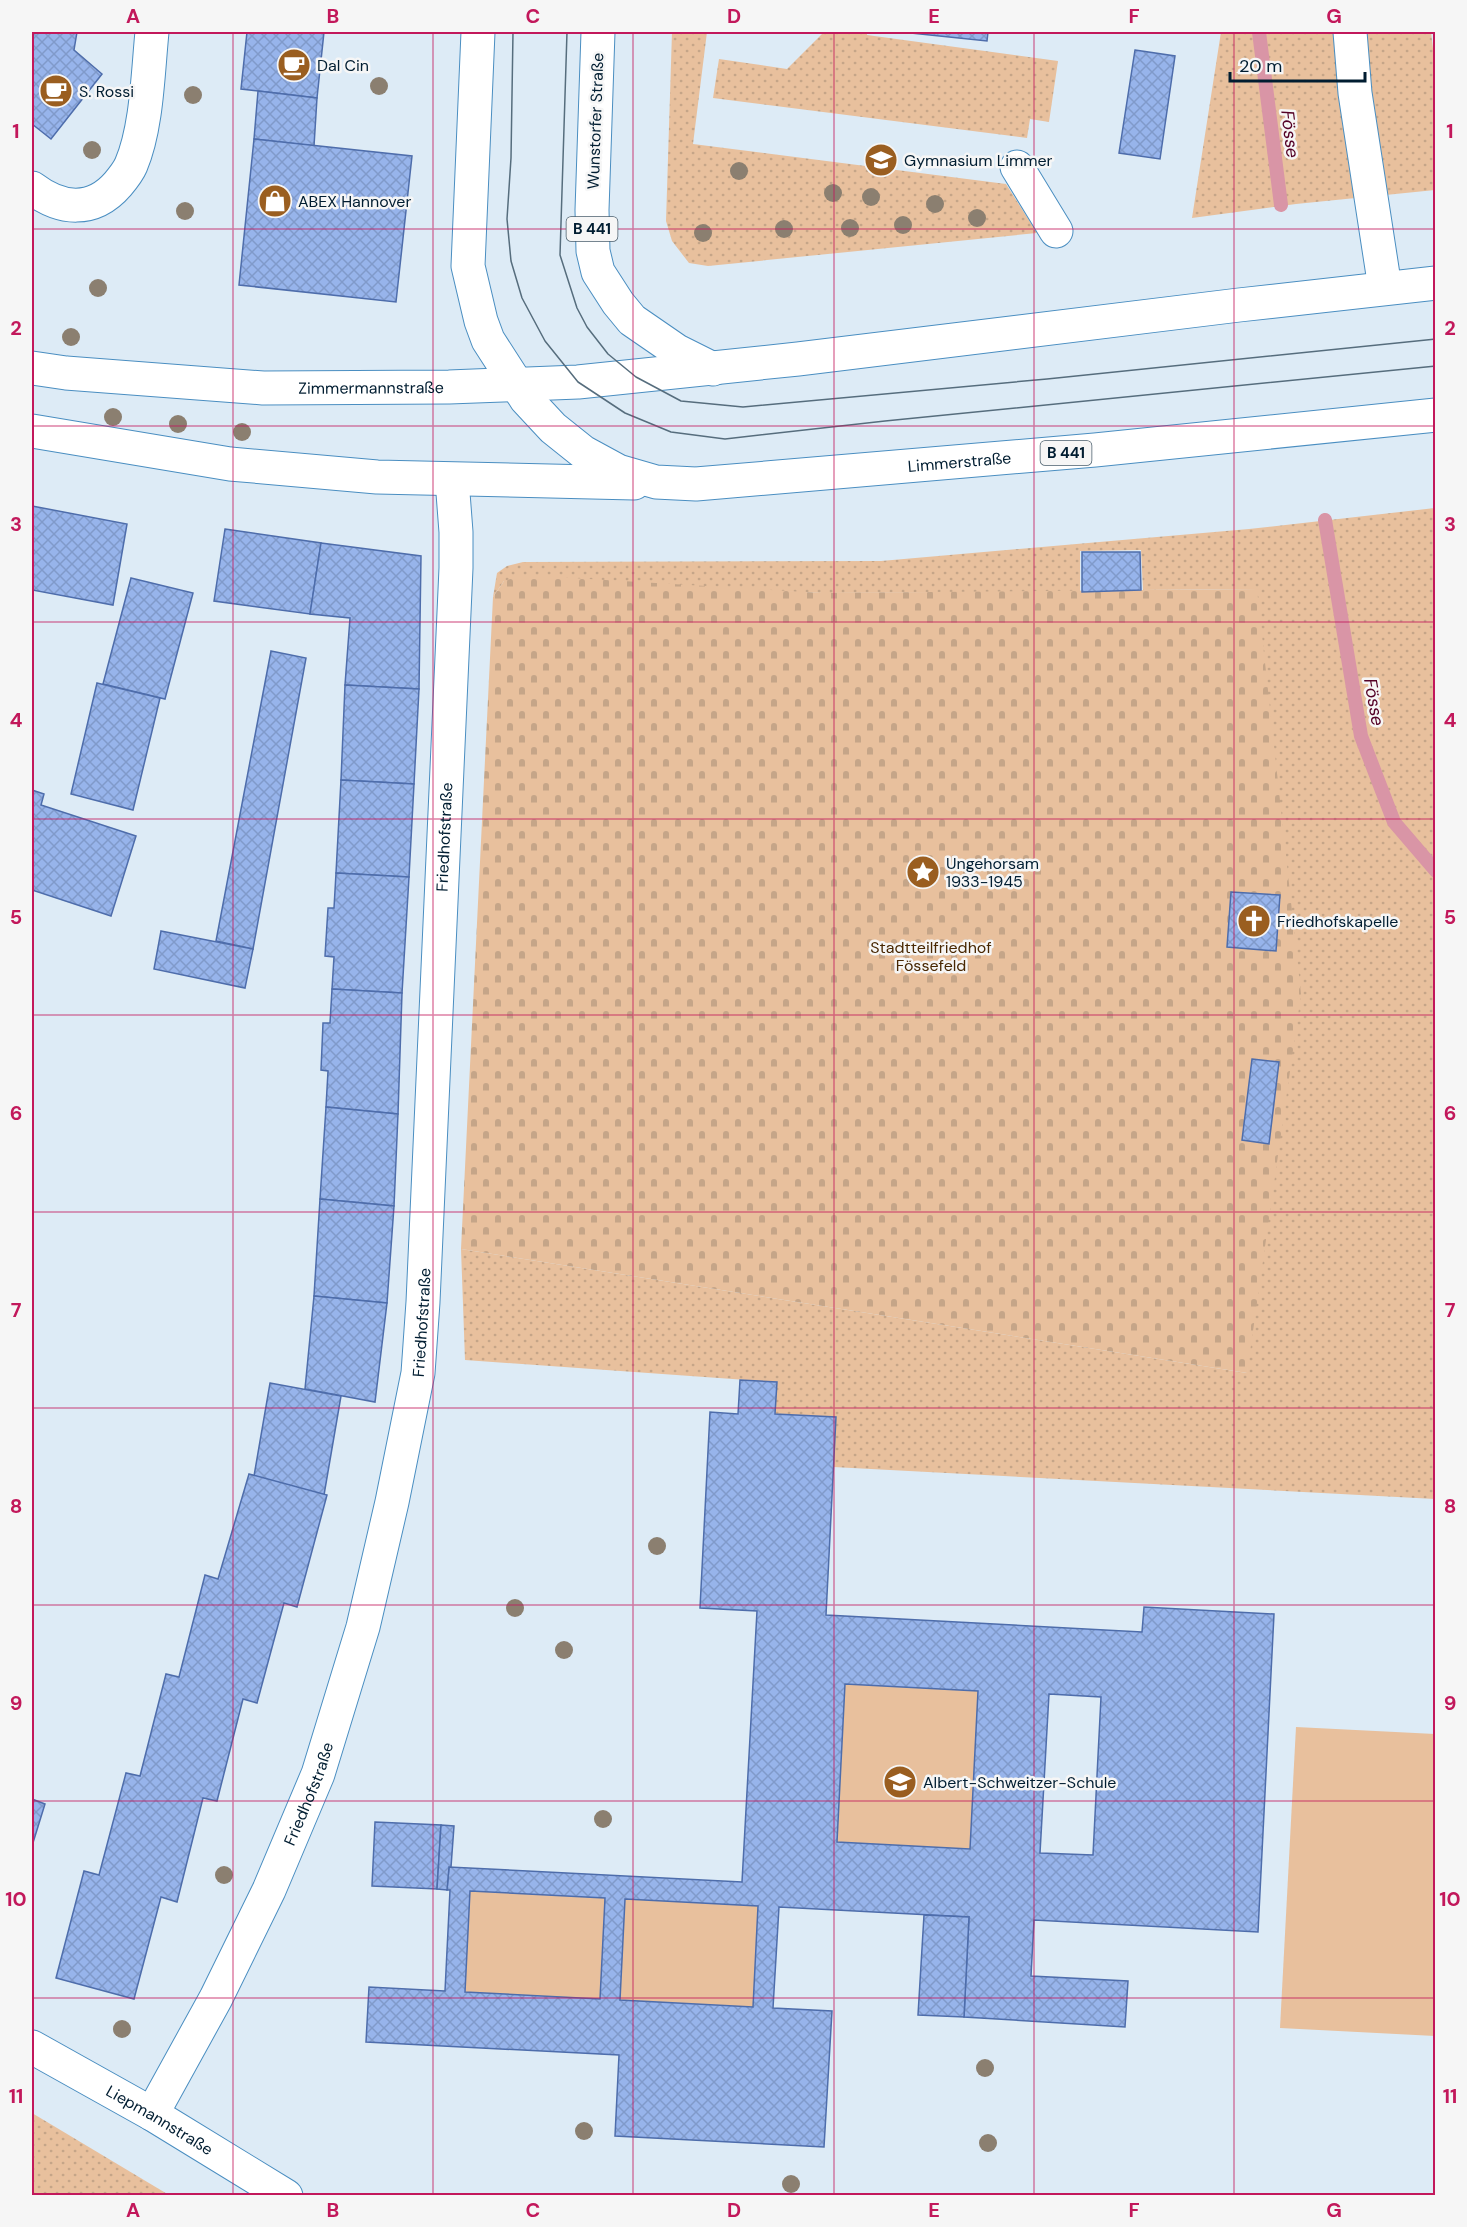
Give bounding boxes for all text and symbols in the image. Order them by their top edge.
text: A [126,3,140,29]
text: B [327,3,339,29]
text: C [526,3,540,29]
text: D [727,3,741,29]
text: E [928,3,940,29]
text: F [1128,3,1140,29]
text: G [1326,3,1342,29]
scale bar [1230,45,1365,83]
cafe icon: Dal Cin [276,47,312,83]
street label: Wunstorfer Straße [583,52,608,190]
text: 20 m [1239,54,1282,78]
place label: Dal Cin [317,55,369,76]
cafe icon: S. Rossi [38,73,74,109]
place label: S. Rossi [79,81,134,102]
water label: Fösse [1275,109,1305,159]
text: 1 [12,118,20,144]
text: 1 [1446,118,1454,144]
school or university icon: Gymnasium Limmer [863,142,899,178]
place label: Gymnasium Limmer [904,150,1053,171]
shop icon: ABEX Hannover [257,183,293,219]
place label: ABEX Hannover [298,191,411,212]
road number: B 441 [566,217,618,241]
text: 2 [10,315,22,341]
text: 2 [1444,315,1456,341]
street label: Zimmermannstraße [298,377,444,399]
road number: B 441 [1040,441,1092,465]
street label: Limmerstraße [907,447,1012,477]
text: 3 [10,511,22,537]
text: 3 [1444,511,1456,537]
water label: Fösse [1358,676,1390,728]
text: 4 [10,707,23,733]
text: 4 [1444,707,1457,733]
street label: Friedhofstraße [431,782,457,892]
place label: Ungehorsam 1933-1945 [946,853,1039,892]
place icon: Ungehorsam 1933-1945 [905,854,941,890]
church icon: Friedhofskapelle [1236,903,1272,939]
text: 5 [10,904,22,930]
text: 5 [1444,904,1456,930]
place label: Friedhofskapelle [1277,911,1398,932]
park label: Stadtteilfriedhof Fössefeld [870,937,992,976]
text: 6 [10,1100,22,1126]
text: 6 [1444,1100,1456,1126]
street label: Friedhofstraße [408,1267,436,1378]
text: 7 [11,1297,22,1323]
text: 7 [1445,1297,1456,1323]
text: 8 [10,1493,22,1519]
text: 8 [1444,1493,1456,1519]
text: 9 [10,1690,22,1716]
text: 9 [1444,1690,1456,1716]
street label: Friedhofstraße [279,1740,338,1849]
school or university icon: Albert-Schweitzer-Schule [882,1764,918,1800]
place label: Albert-Schweitzer-Schule [923,1772,1116,1793]
text: 10 [5,1886,27,1912]
text: 10 [1439,1886,1461,1912]
street label: Liepmannstraße [102,2080,217,2160]
text: 11 [9,2083,23,2109]
text: 11 [1443,2083,1457,2109]
text: A [126,2197,140,2223]
text: B [327,2197,339,2223]
text: C [526,2197,540,2223]
text: D [727,2197,741,2223]
text: E [928,2197,940,2223]
text: F [1128,2197,1140,2223]
text: G [1326,2197,1342,2223]

